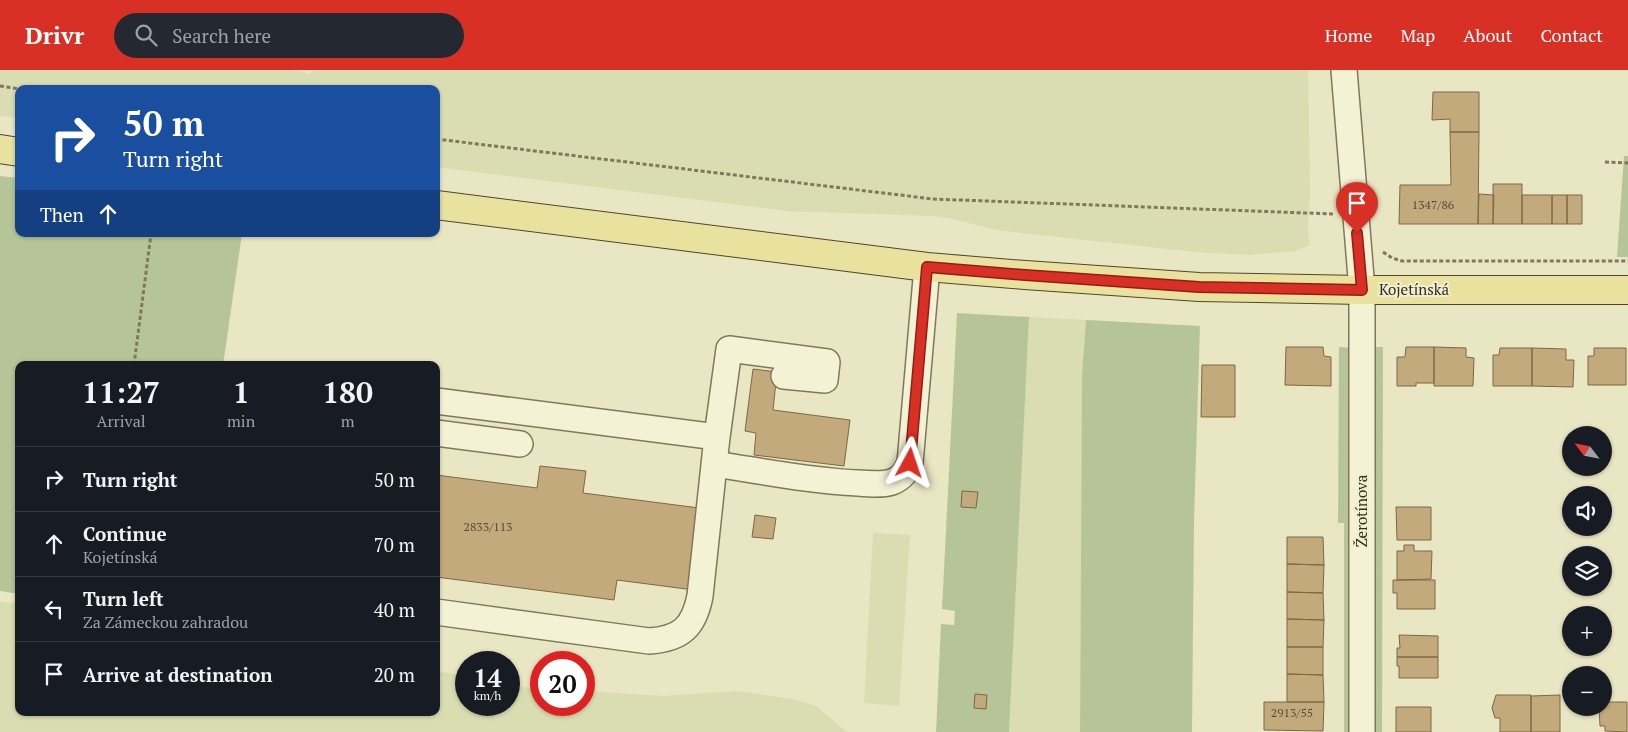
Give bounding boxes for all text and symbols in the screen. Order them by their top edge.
search box [114,13,464,58]
text: Drivr [25,19,84,51]
icon: search [132,21,160,49]
text: Search here [172,23,271,48]
text: Home [1325,23,1372,47]
text: Map [1400,23,1435,47]
text: About [1463,23,1512,47]
text: Contact [1540,23,1603,47]
text: 50 m [123,100,204,146]
icon: right [40,105,105,170]
text: Turn right [123,144,223,173]
pin [1336,182,1378,233]
icon: arrive [1343,189,1371,217]
house number: 1347/86 [1412,197,1455,212]
icon: ahead [94,200,122,228]
text: Then [40,202,84,227]
street label: Kojetínská [1379,279,1449,299]
text: 11:27 [82,372,160,412]
text: 1 [233,372,250,412]
text: 180 [322,372,373,412]
text: Arrival [96,410,146,432]
text: min [227,410,255,432]
text: m [341,410,354,432]
north arrow [1562,426,1612,476]
map controls [1562,426,1612,716]
position arrow [883,436,935,488]
icon: right [40,465,68,493]
text: Turn right [83,467,177,492]
text: 50 m [374,467,415,492]
street label: Žerotínova [1351,474,1371,547]
button: sound [1562,486,1612,536]
house number: 2833/113 [464,519,512,534]
text: Continue [83,521,167,546]
icon: ahead [40,530,68,558]
text: 70 m [374,532,415,557]
text: Kojetínská [83,546,158,568]
button: layers [1562,546,1612,596]
text: Turn left [83,586,164,611]
icon: left [40,595,68,623]
text: 40 m [374,597,415,622]
button: + [1562,606,1612,656]
text: Za Zámeckou zahradou [83,611,248,633]
speed limit sign: 20 [530,651,595,716]
icon: arrive [40,660,68,688]
text: 14 [473,661,502,694]
text: Arrive at destination [83,662,272,687]
text: 20 m [374,662,415,687]
button: − [1562,666,1612,716]
text: km/h [474,688,501,703]
house number: 2913/55 [1271,705,1313,720]

